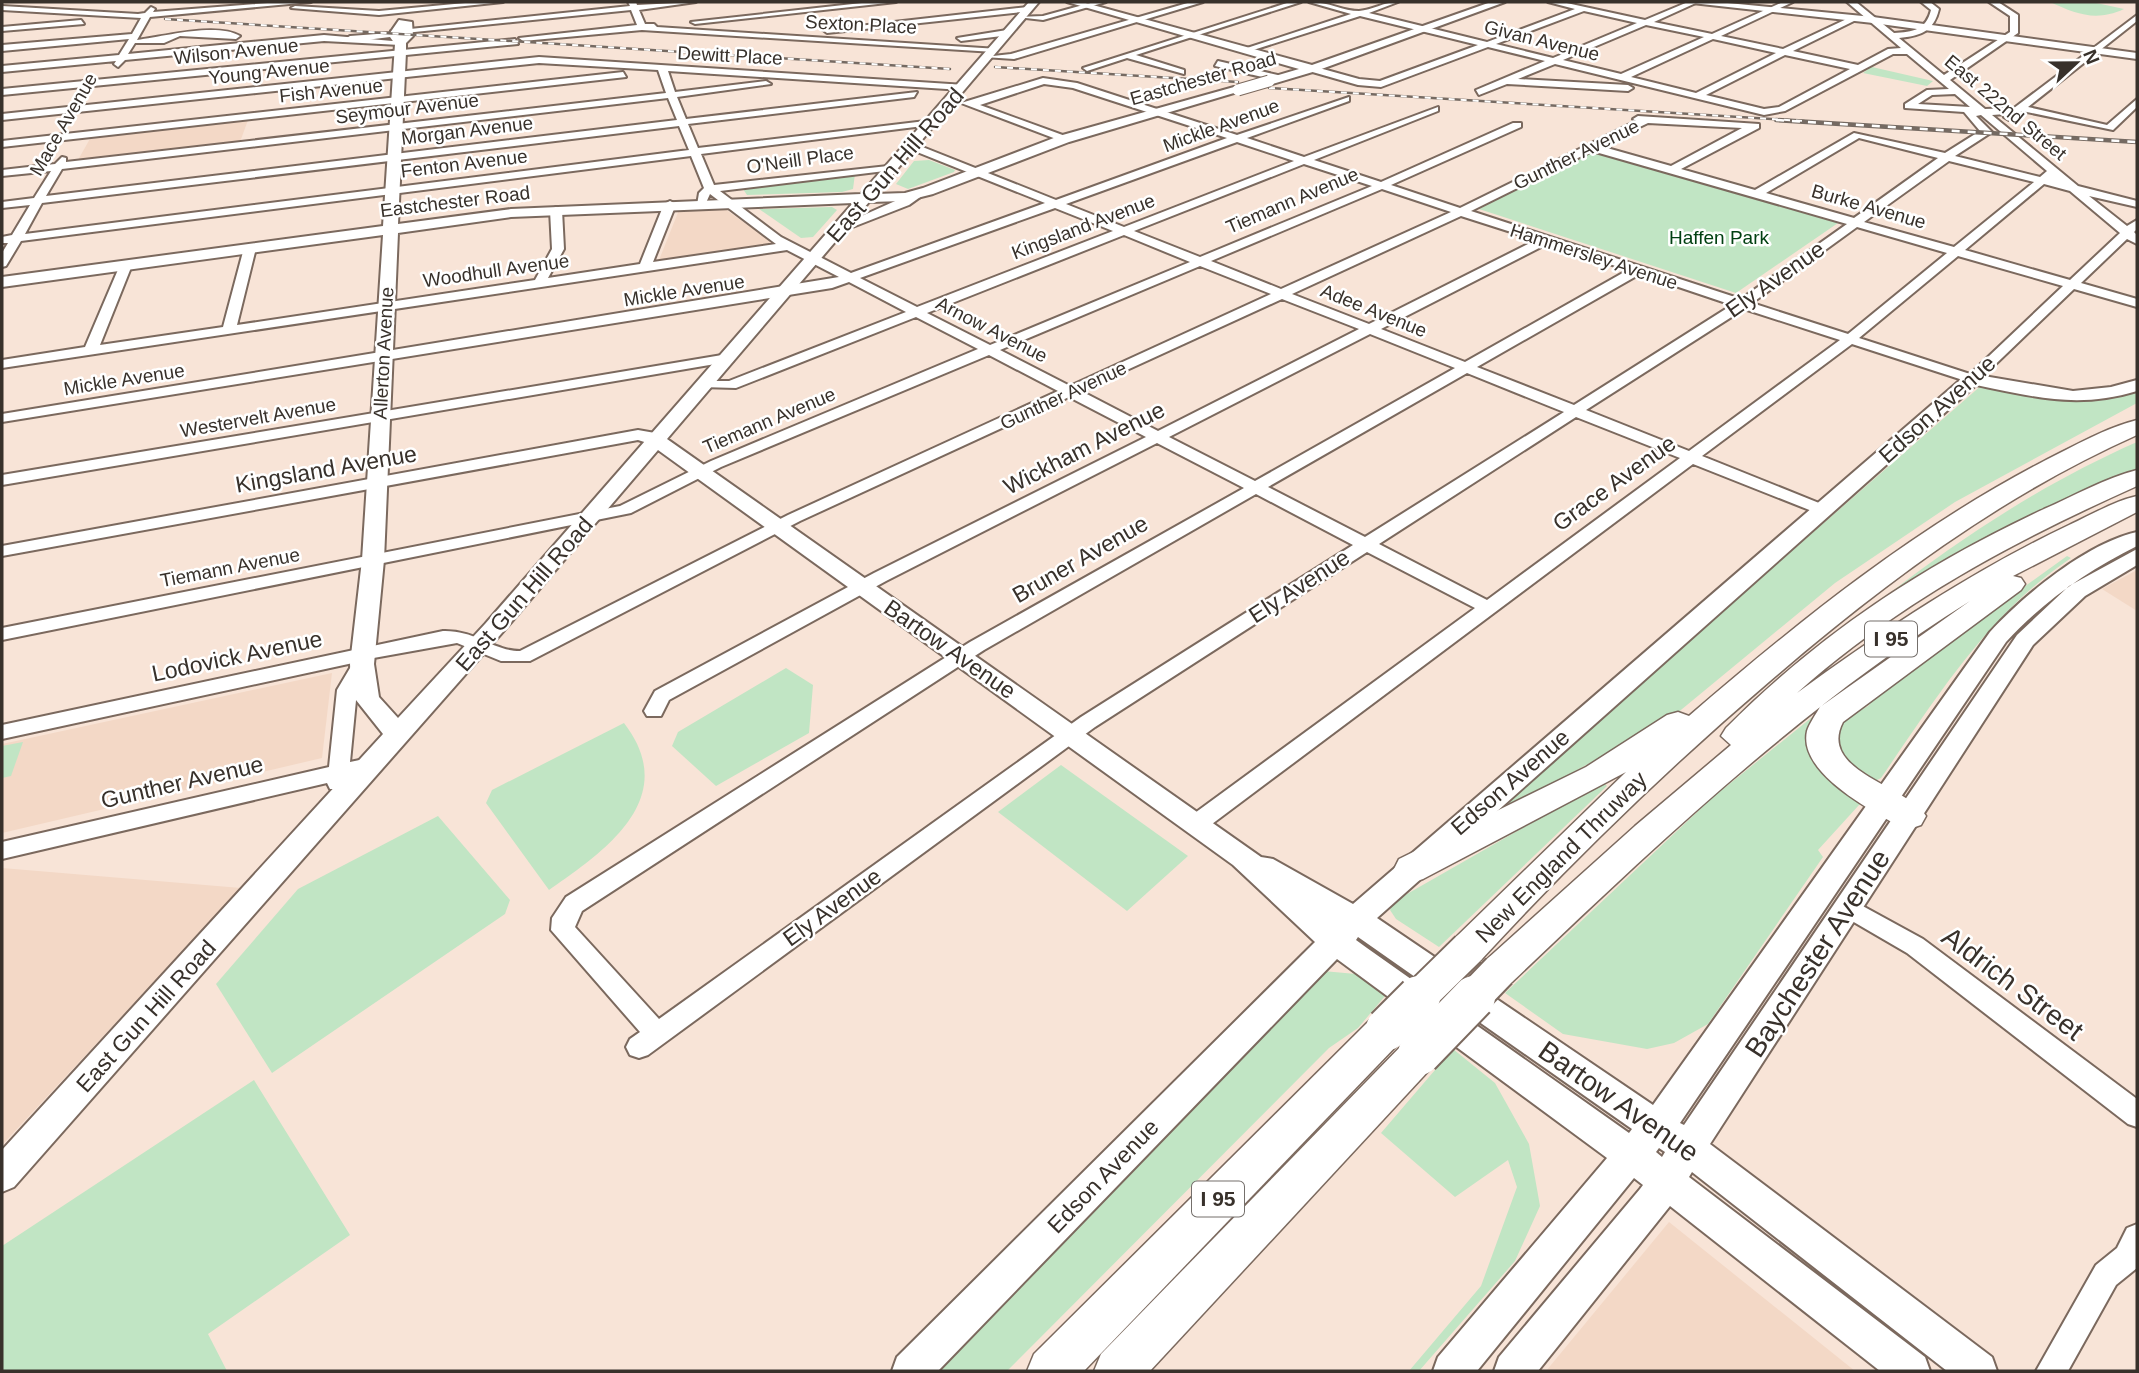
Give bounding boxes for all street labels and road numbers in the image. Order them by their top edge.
street label: Sexton Place [805,11,917,38]
street label: Givan Avenue [1482,16,1602,65]
street label: Wilson Avenue [173,35,299,68]
street label: Dewitt Place [677,42,783,69]
street label: Eastchester Road [1128,48,1279,109]
street label: East 222nd Street [1941,50,2071,165]
street label: Young Avenue [208,55,331,88]
street label: Mace Avenue [26,69,101,179]
street label: Fish Avenue [278,75,384,106]
street label: East Gun Hill Road [821,83,969,247]
street label: Seymour Avenue [334,89,480,128]
street label: Mickle Avenue [1160,95,1282,156]
street label: Morgan Avenue [400,112,534,149]
street label: Gunther Avenue [1510,115,1642,194]
street label: O'Neill Place [745,142,855,177]
street label: Fenton Avenue [400,145,529,182]
street label: Tiemann Avenue [1223,163,1361,238]
street label: Burke Avenue [1809,180,1928,233]
street label: Eastchester Road [379,182,531,221]
street label: Kingsland Avenue [1009,189,1158,263]
street label: Hammersley Avenue [1507,219,1680,293]
street label: Ely Avenue [1721,235,1829,323]
street label: Woodhull Avenue [422,250,570,291]
street label: Mickle Avenue [622,271,746,310]
street label: Adee Avenue [1318,280,1430,341]
street label: Allerton Avenue [370,286,397,420]
street label: Arnow Avenue [933,292,1051,367]
street label: Edson Avenue [1873,350,2001,468]
street label: Gunther Avenue [997,357,1130,434]
street label: Mickle Avenue [62,360,186,399]
street label: Tiemann Avenue [700,383,838,458]
street label: Westervelt Avenue [179,393,338,442]
street label: Wickham Avenue [999,396,1169,500]
street label: Grace Avenue [1548,430,1680,536]
street label: Kingsland Avenue [233,440,419,498]
street label: Bruner Avenue [1008,510,1152,608]
street label: East Gun Hill Road [450,512,598,676]
street label: Tiemann Avenue [159,544,302,591]
street label: Ely Avenue [1244,544,1354,628]
street label: Bartow Avenue [879,594,1021,704]
road number: I 95 [1865,622,1917,656]
street label: Lodovick Avenue [149,625,325,687]
street label: Edson Avenue [1446,724,1574,840]
street label: Gunther Avenue [98,751,266,813]
street label: New England Thruway [1470,766,1652,948]
street label: Baychester Avenue [1739,844,1896,1063]
street label: Ely Avenue [778,863,886,951]
street label: Aldrich Street [1936,920,2089,1046]
street label: East Gun Hill Road [71,935,221,1097]
street label: Bartow Avenue [1533,1035,1705,1168]
street label: Edson Avenue [1042,1114,1164,1238]
road number: I 95 [1192,1182,1244,1216]

